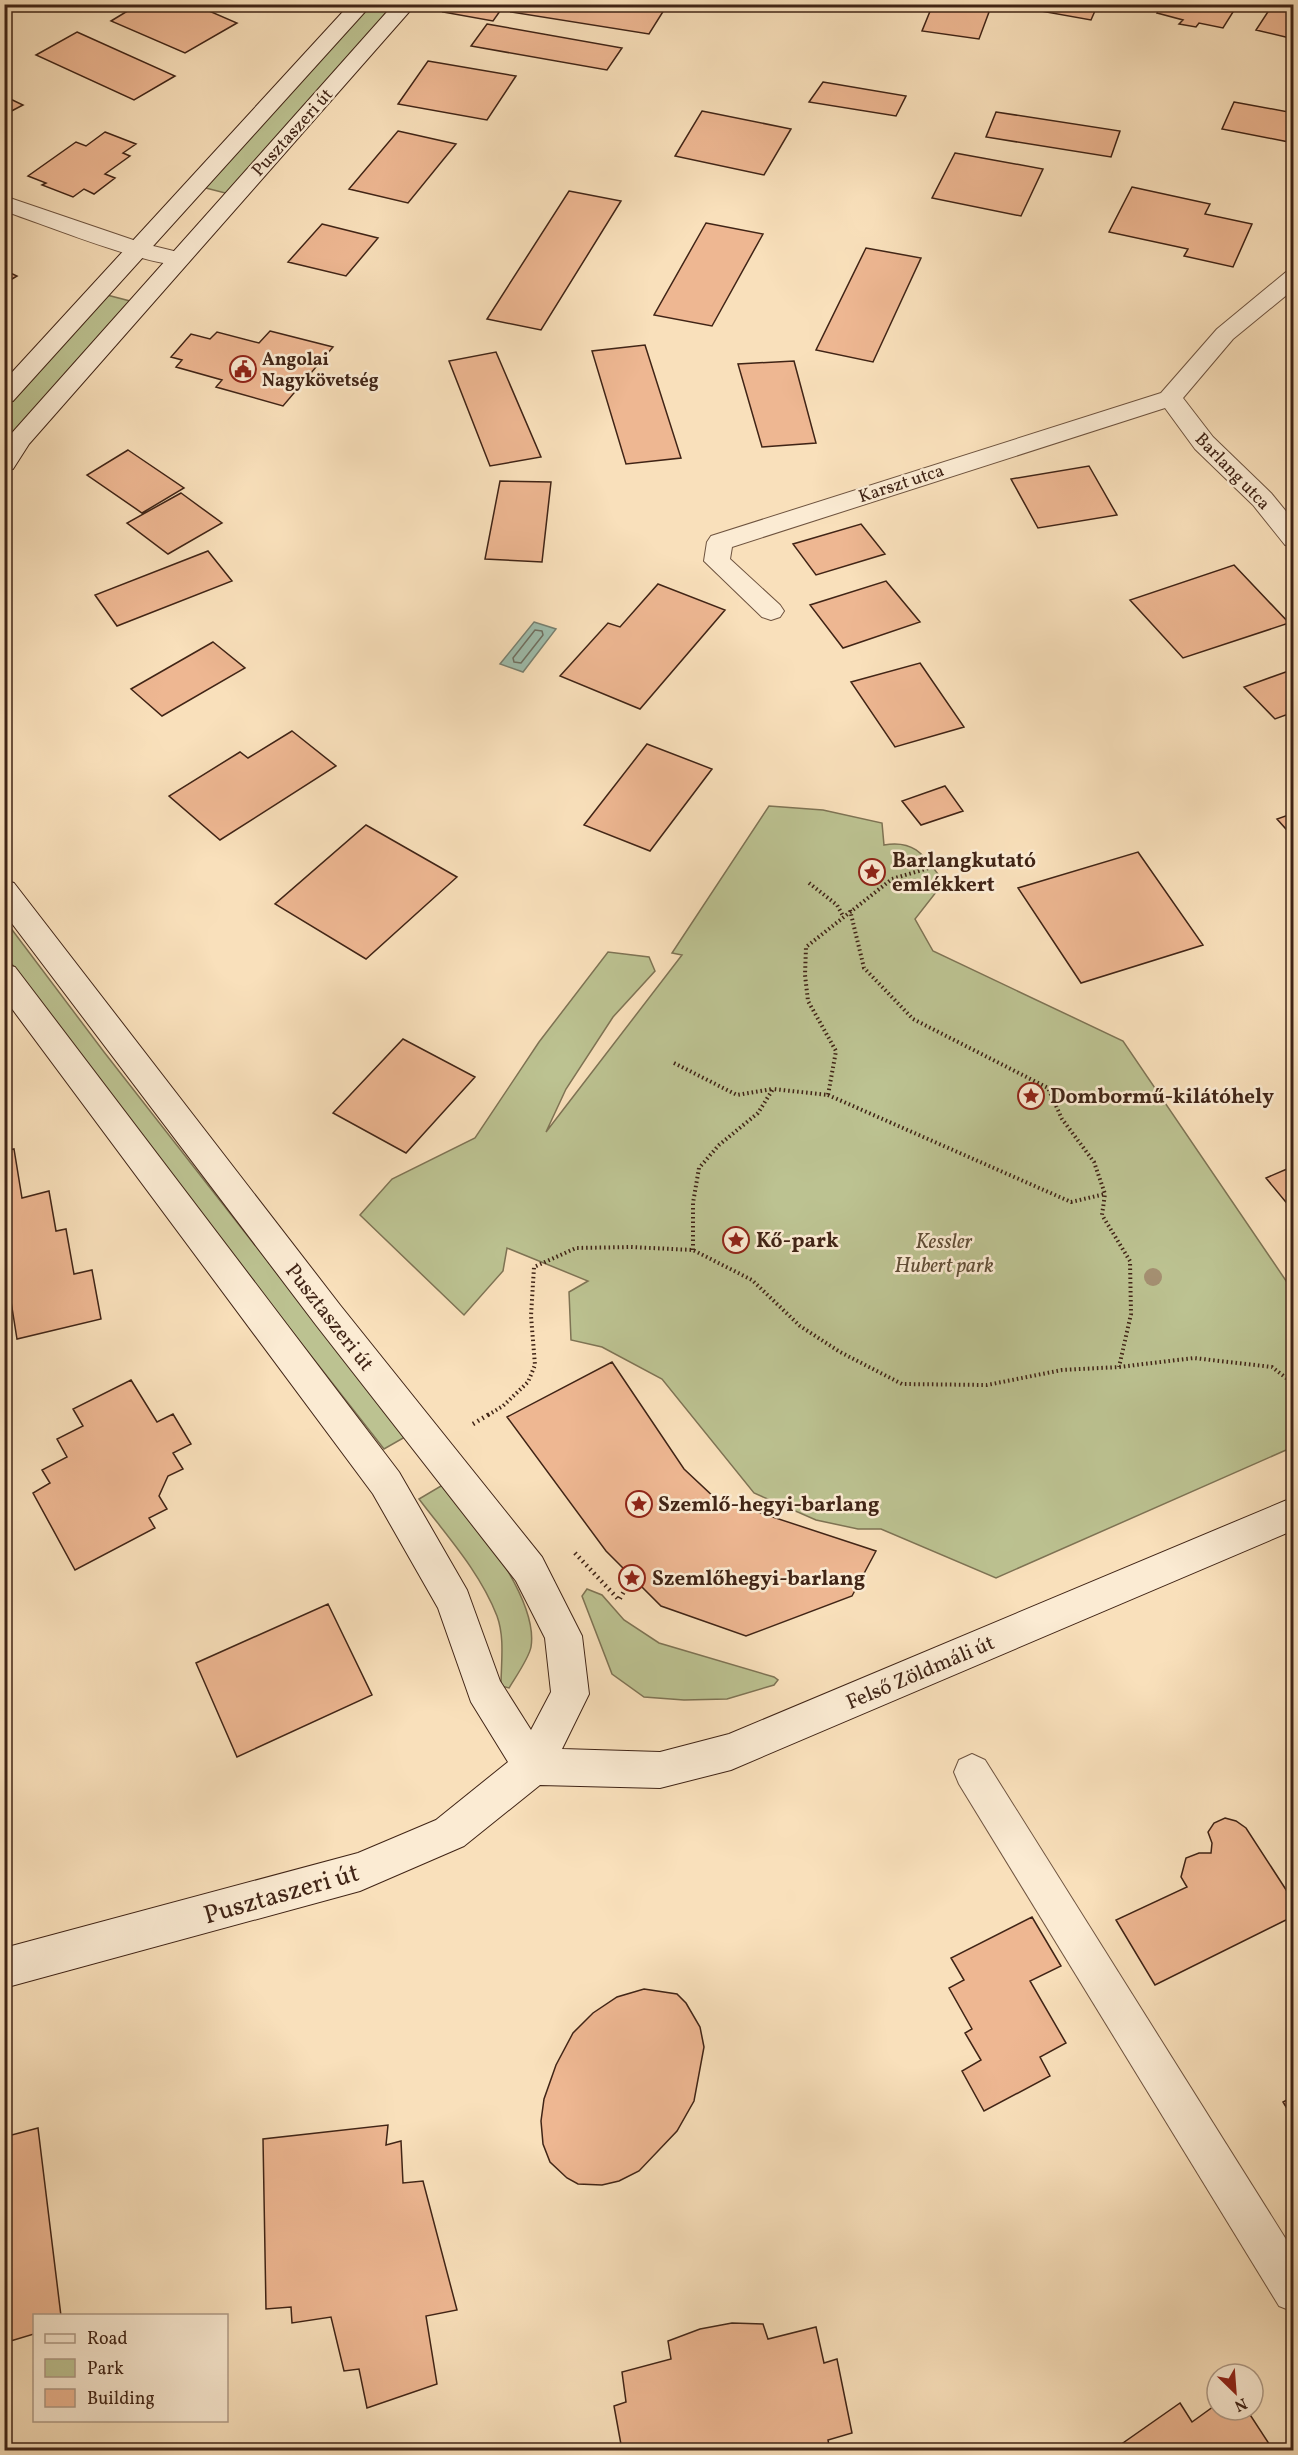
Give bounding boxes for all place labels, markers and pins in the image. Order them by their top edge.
place label: Angolai Nagykövetség [262,348,379,394]
public building icon: Angolai Nagykövetség [228,354,258,384]
place label: Barlangkutató emlékkert [892,847,1036,900]
place icon: Barlangkutató emlékkert [857,857,887,887]
place icon: Dombormű-kilátóhely [1016,1081,1046,1111]
place label: Dombormű-kilátóhely [1050,1083,1274,1112]
place icon: Kő-park [721,1225,751,1255]
place label: Kő-park [756,1227,839,1256]
place icon: Szemlő-hegyi-barlang [624,1489,654,1519]
place label: Szemlő-hegyi-barlang [658,1491,879,1520]
place icon: Szemlőhegyi-barlang [617,1563,647,1593]
place label: Szemlőhegyi-barlang [652,1565,865,1594]

